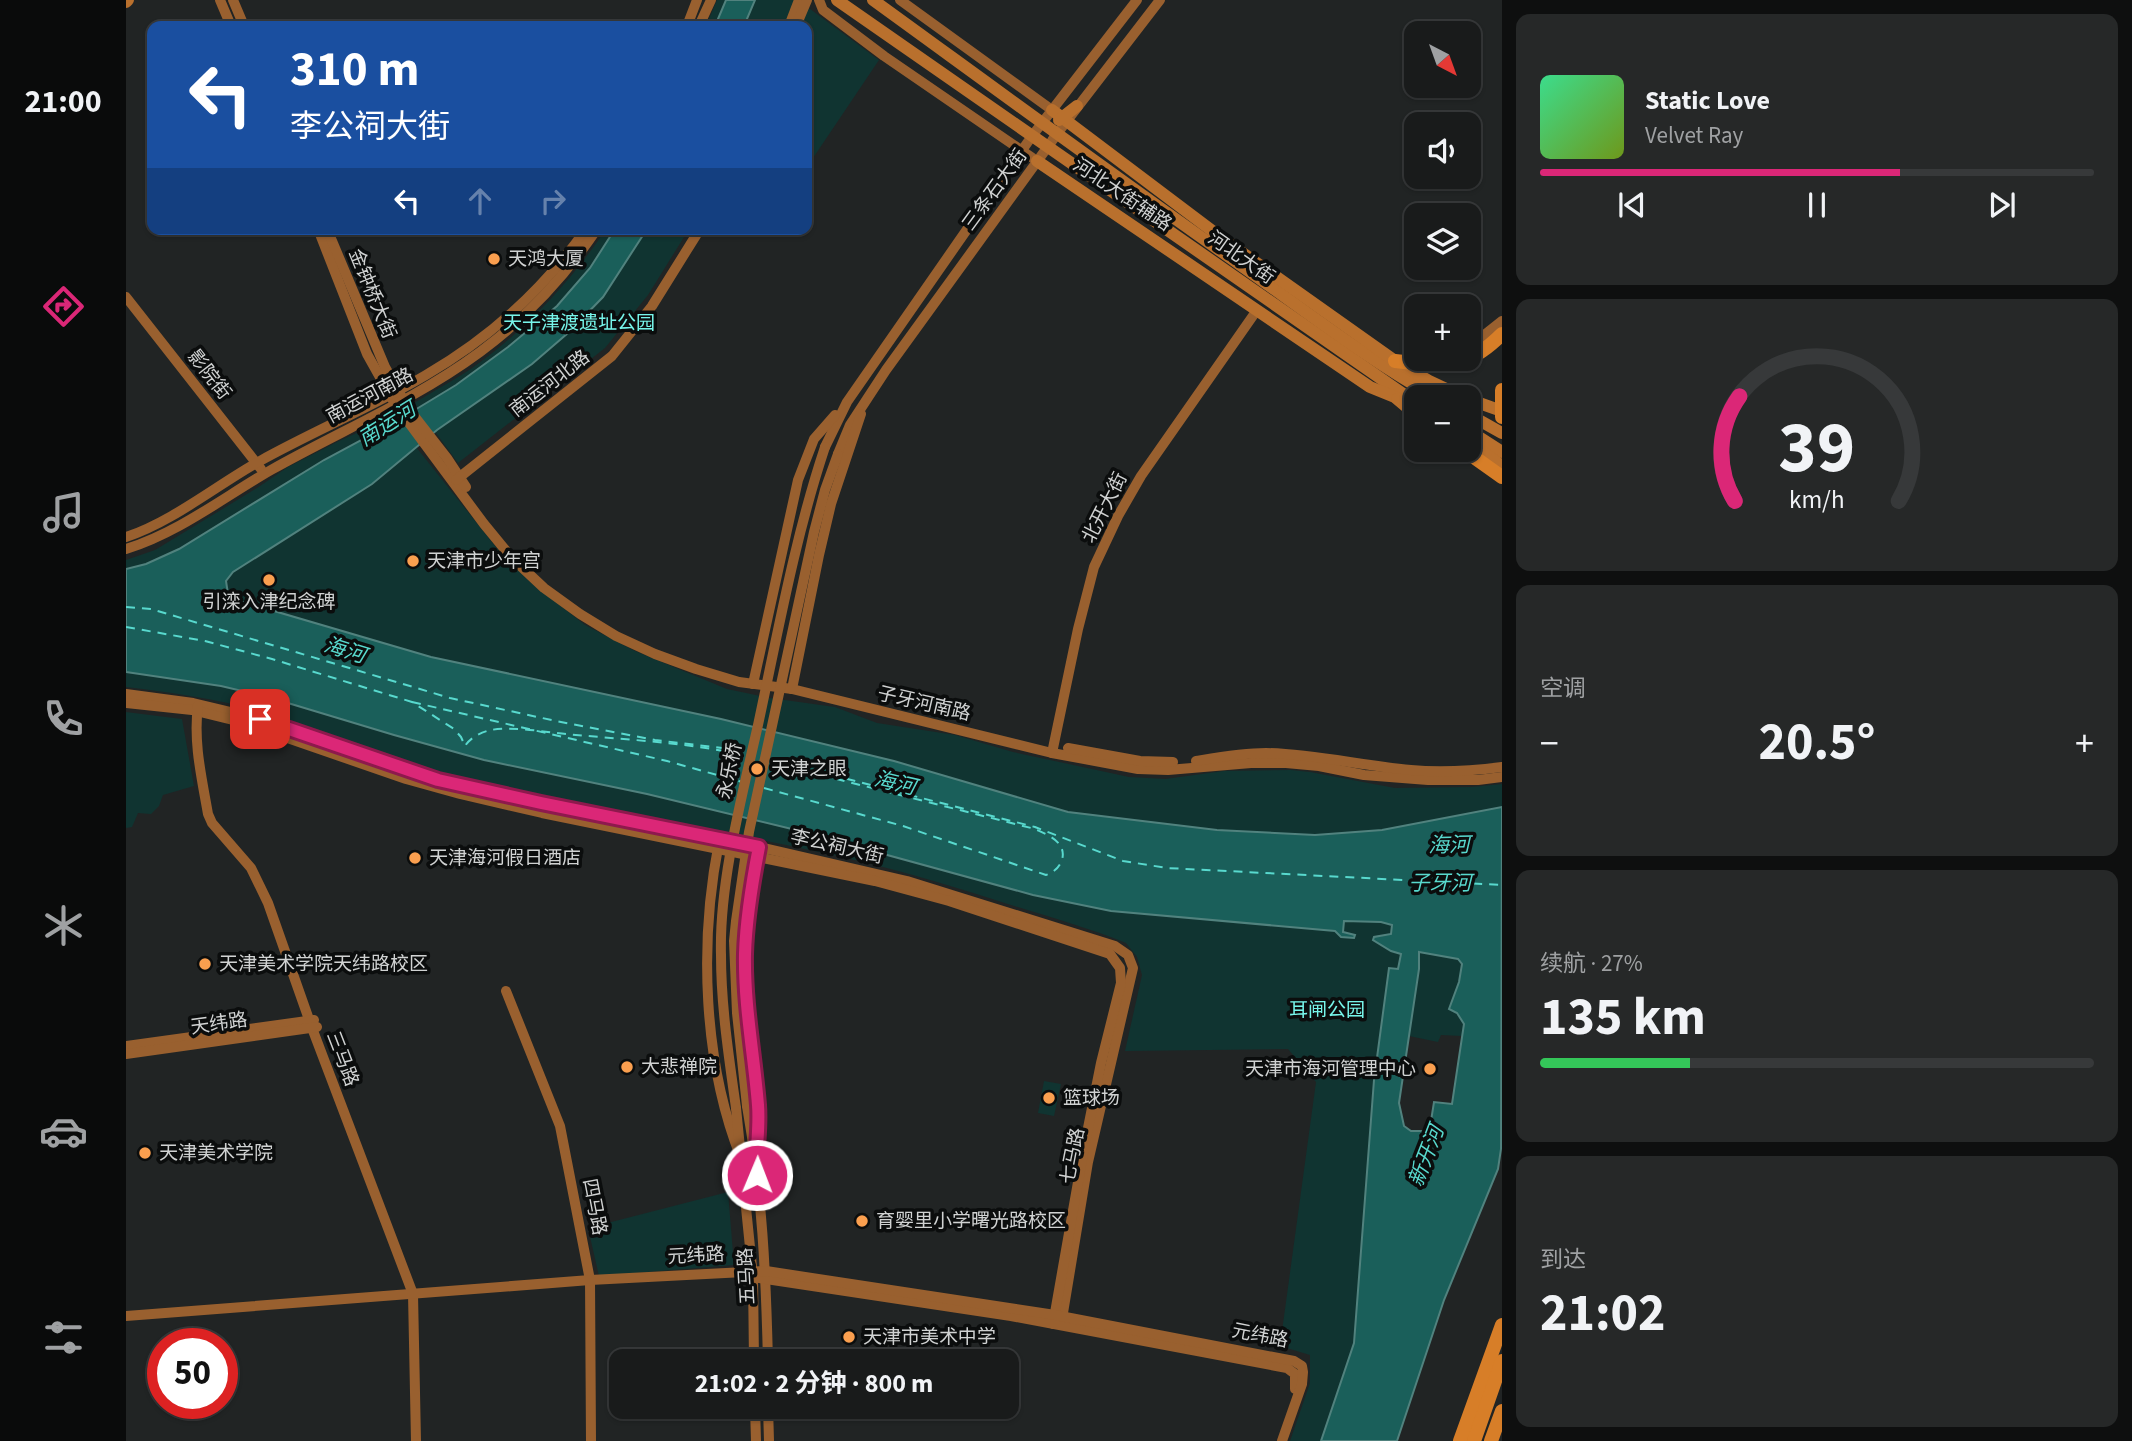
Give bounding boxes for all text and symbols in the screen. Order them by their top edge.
north arrow [1404,21,1480,98]
map controls [1404,21,1481,462]
text: 310 m [290,35,419,105]
icon: left [175,49,266,140]
text: 21:00 [24,79,102,125]
text: Static Love [1645,82,1770,119]
text: 李公祠大街 [290,104,450,150]
button: sound [1404,112,1481,189]
text: Velvet Ray [1645,119,1743,152]
street label: 三条石大街 [956,144,1034,236]
street label: 河北大街辅路 [1067,152,1177,238]
icon: left [388,182,426,220]
icon: ahead [461,182,499,220]
icon: right [534,182,572,220]
icon: previous [1613,186,1651,224]
icon: pause [1798,186,1836,224]
icon: next [1983,186,2021,224]
button: layers [1404,203,1481,280]
street label: 河北大街 [1202,225,1280,291]
street label: 金钟桥大街 [342,245,402,343]
place label: 天鸿大厦 [508,246,584,273]
marker: 天鸿大厦 [486,251,502,267]
icon: directions [39,282,88,331]
button: + [1404,294,1481,371]
park label: 天子津渡遗址公园 [503,310,655,337]
street label: 影院街 [181,344,237,406]
street label: 南运河北路 [504,344,596,424]
street label: 南运河南路 [323,364,417,428]
button: − [1404,385,1481,462]
water label: 南运河 [354,397,420,451]
text: 39 [1779,397,1855,501]
street label: 北开大街 [1076,468,1134,548]
text: km/h [1789,482,1845,518]
icon: music [39,488,88,537]
place label: 天津市少年宫 [427,548,541,575]
marker: 天津市少年宫 [405,553,421,569]
marker: 引滦入津纪念碑 [261,572,277,588]
place label: 引滦入津纪念碑 [202,589,336,616]
water label: 海河 [321,630,373,672]
text: 空调 [1540,672,1586,705]
street label: 子牙河南路 [875,680,973,728]
pin [230,689,290,749]
icon: phone [39,694,88,743]
icon: arrive [241,700,279,738]
text: 20.5° [1759,706,1875,780]
text: − [1540,717,1559,771]
text: + [2075,717,2094,771]
street label: 永乐桥 [711,740,749,802]
place label: 天津之眼 [771,756,847,783]
marker: 天津之眼 [749,761,765,777]
water label: 海河 [871,764,923,803]
street label: 李公祠大街 [788,823,886,871]
water label: 海河 [1428,830,1474,860]
place label: 天津海河假日酒店 [429,845,581,872]
marker: 天津海河假日酒店 [407,850,423,866]
water label: 子牙河 [1409,868,1475,898]
icon: climate [39,901,88,950]
text: 续航 · 27% [1540,947,1643,980]
place label: 天津美术学院天纬路校区 [219,951,428,978]
marker: 天津美术学院天纬路校区 [197,956,213,972]
text: 135 km [1540,981,1706,1055]
park label: 耳闸公园 [1289,997,1365,1024]
street label: 天纬路 [189,1007,249,1041]
street label: 三马路 [319,1028,365,1090]
place label: 大悲禅院 [641,1054,717,1081]
place label: 天津市海河管理中心 [1245,1056,1416,1083]
marker: 大悲禅院 [619,1059,635,1075]
marker: 天津市海河管理中心 [1422,1061,1438,1077]
place label: 篮球场 [1063,1085,1120,1112]
marker: 篮球场 [1041,1090,1057,1106]
icon: car [39,1107,88,1156]
water label: 新开河 [1401,1117,1453,1191]
street label: 七马路 [1054,1125,1092,1187]
position arrow [720,1138,794,1212]
place label: 天津美术学院 [159,1140,273,1167]
marker: 天津美术学院 [137,1145,153,1161]
street label: 四马路 [575,1176,613,1238]
place label: 育婴里小学曙光路校区 [876,1208,1066,1235]
marker: 育婴里小学曙光路校区 [854,1213,870,1229]
street label: 元纬路 [667,1241,725,1271]
text: 到达 [1540,1243,1586,1276]
street label: 五马路 [732,1247,762,1305]
text: 21:02 [1540,1277,1665,1351]
icon: filters [39,1313,88,1362]
street label: 元纬路 [1229,1317,1291,1355]
place label: 天津市美术中学 [863,1324,996,1351]
speed limit sign: 50 [147,1328,238,1419]
marker: 天津市美术中学 [841,1329,857,1345]
text: 21:02 · 2 分钟 · 800 m [695,1365,933,1402]

